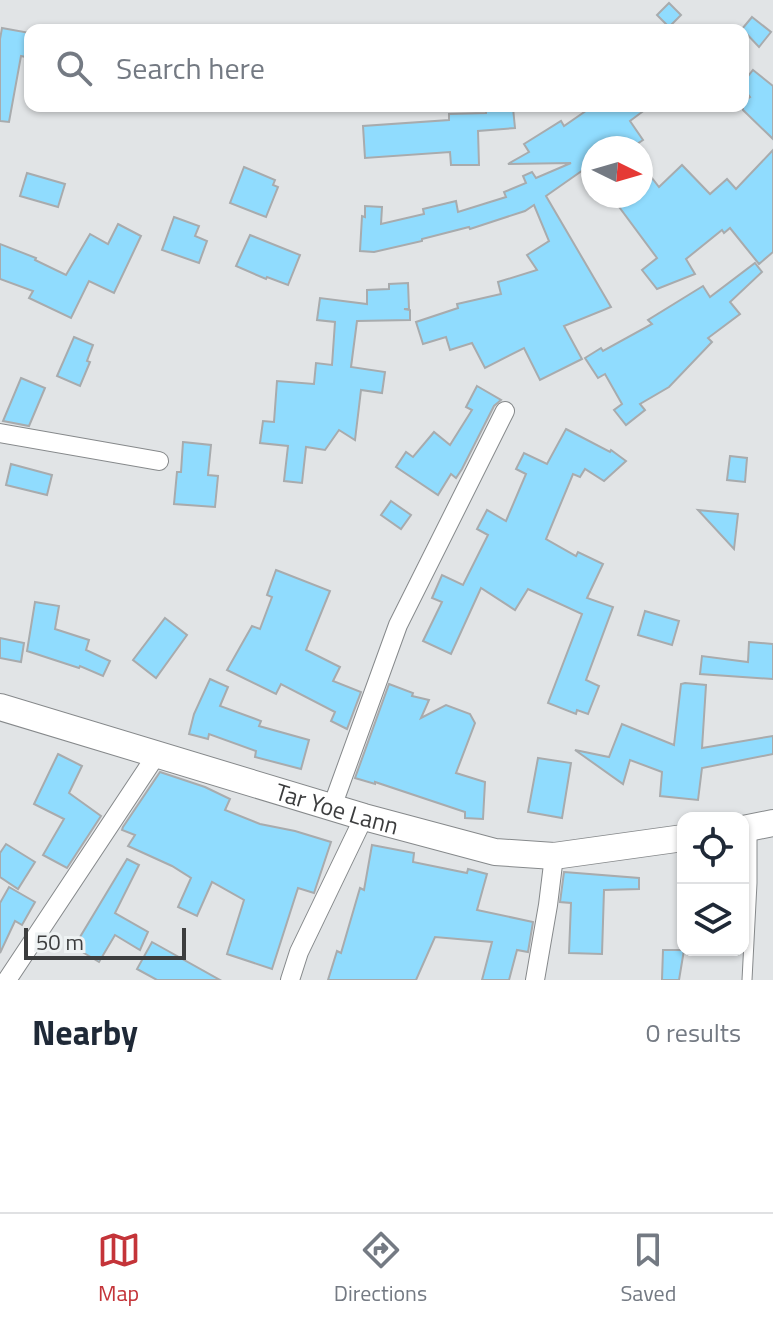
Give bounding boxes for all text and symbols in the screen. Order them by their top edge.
search box [24,24,749,112]
text: Search here [116,45,265,91]
icon: search [52,46,96,90]
north arrow [581,136,653,208]
street label: Tar Yoe Lann [271,773,403,843]
map controls [677,812,749,956]
button: locate [677,812,749,884]
button: layers [677,884,749,956]
scale bar [24,924,186,960]
text: 50 m [36,925,84,959]
text: Nearby [32,1006,138,1058]
text: 0 results [646,1013,741,1052]
tab: Map [97,1228,141,1310]
tab: Directions [334,1228,427,1310]
tab: Saved [620,1228,676,1310]

